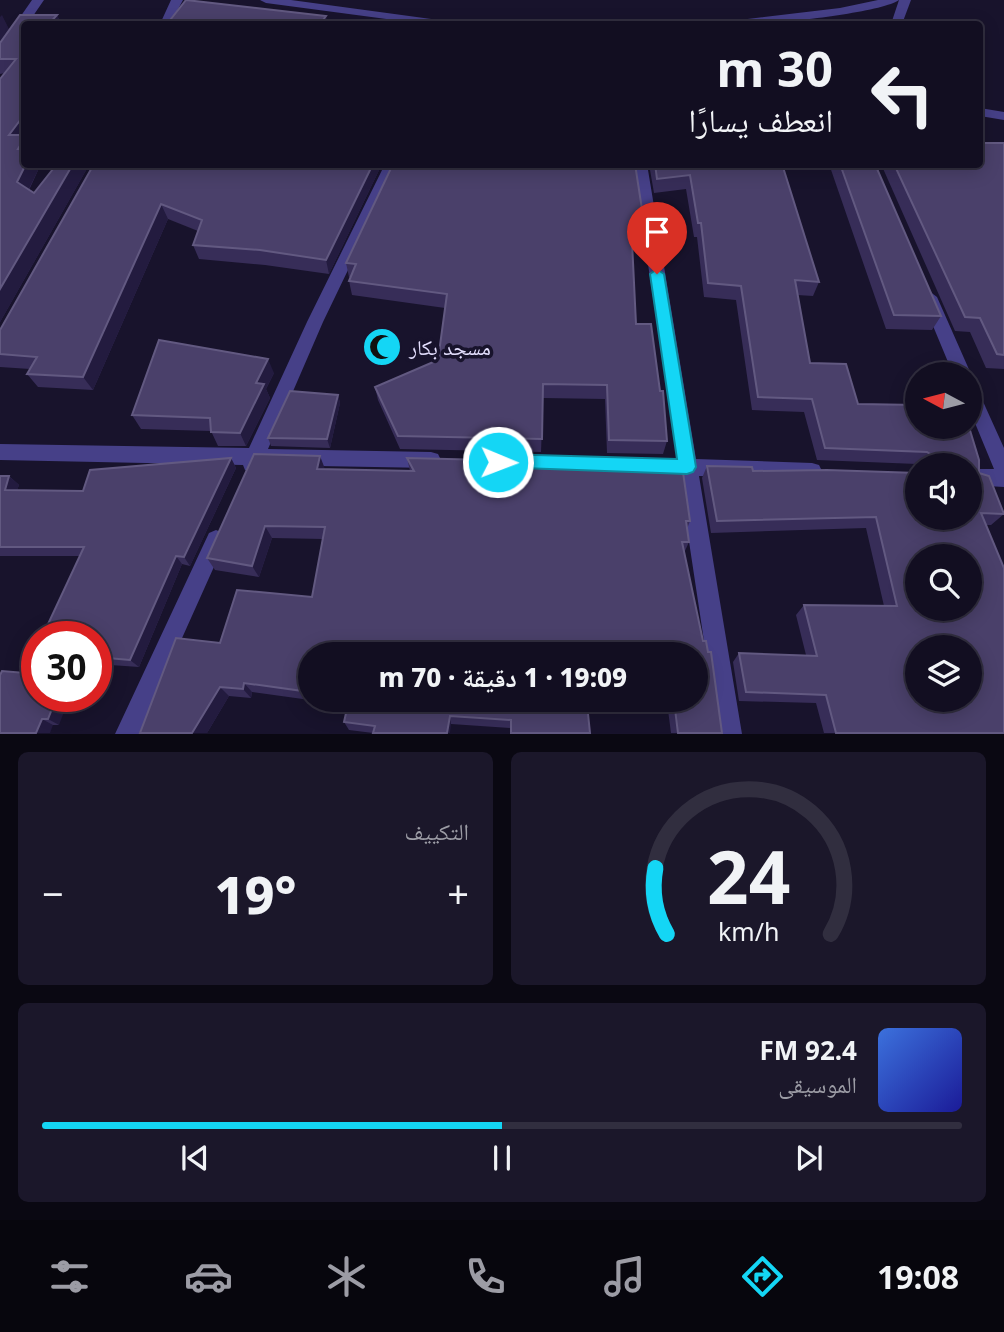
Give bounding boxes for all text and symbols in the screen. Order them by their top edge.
text: 30 m [716,35,833,101]
icon: left [857,49,948,140]
text: انعطف يسارًا [688,98,833,141]
pin [627,202,687,274]
icon: arrive [638,213,676,251]
mosque icon: مسجد بكار [361,326,403,368]
place label: مسجد بكار [408,333,491,361]
north arrow [905,362,982,439]
map controls [905,362,982,712]
position arrow [461,425,535,499]
button: sound [905,453,982,530]
button: search [905,544,982,621]
speed limit sign: 30 [21,621,112,712]
button: layers [905,635,982,712]
text: 19:09 · 1 دقيقة · 70 m [379,659,627,695]
text: التكييف [404,815,469,847]
text: 24 [707,827,790,926]
text: 19° [214,858,297,929]
text: − [42,867,64,919]
text: + [447,867,469,919]
text: km/h [718,914,779,948]
text: 92.4 FM [760,1032,857,1068]
text: الموسيقى [778,1068,857,1100]
icon: previous [176,1139,214,1177]
icon: pause [483,1139,521,1177]
icon: next [790,1139,828,1177]
icon: filters [45,1252,94,1301]
icon: car [184,1252,233,1301]
icon: climate [322,1252,371,1301]
icon: phone [461,1252,510,1301]
icon: music [600,1252,649,1301]
icon: directions [738,1252,787,1301]
text: 19:08 [877,1255,959,1298]

